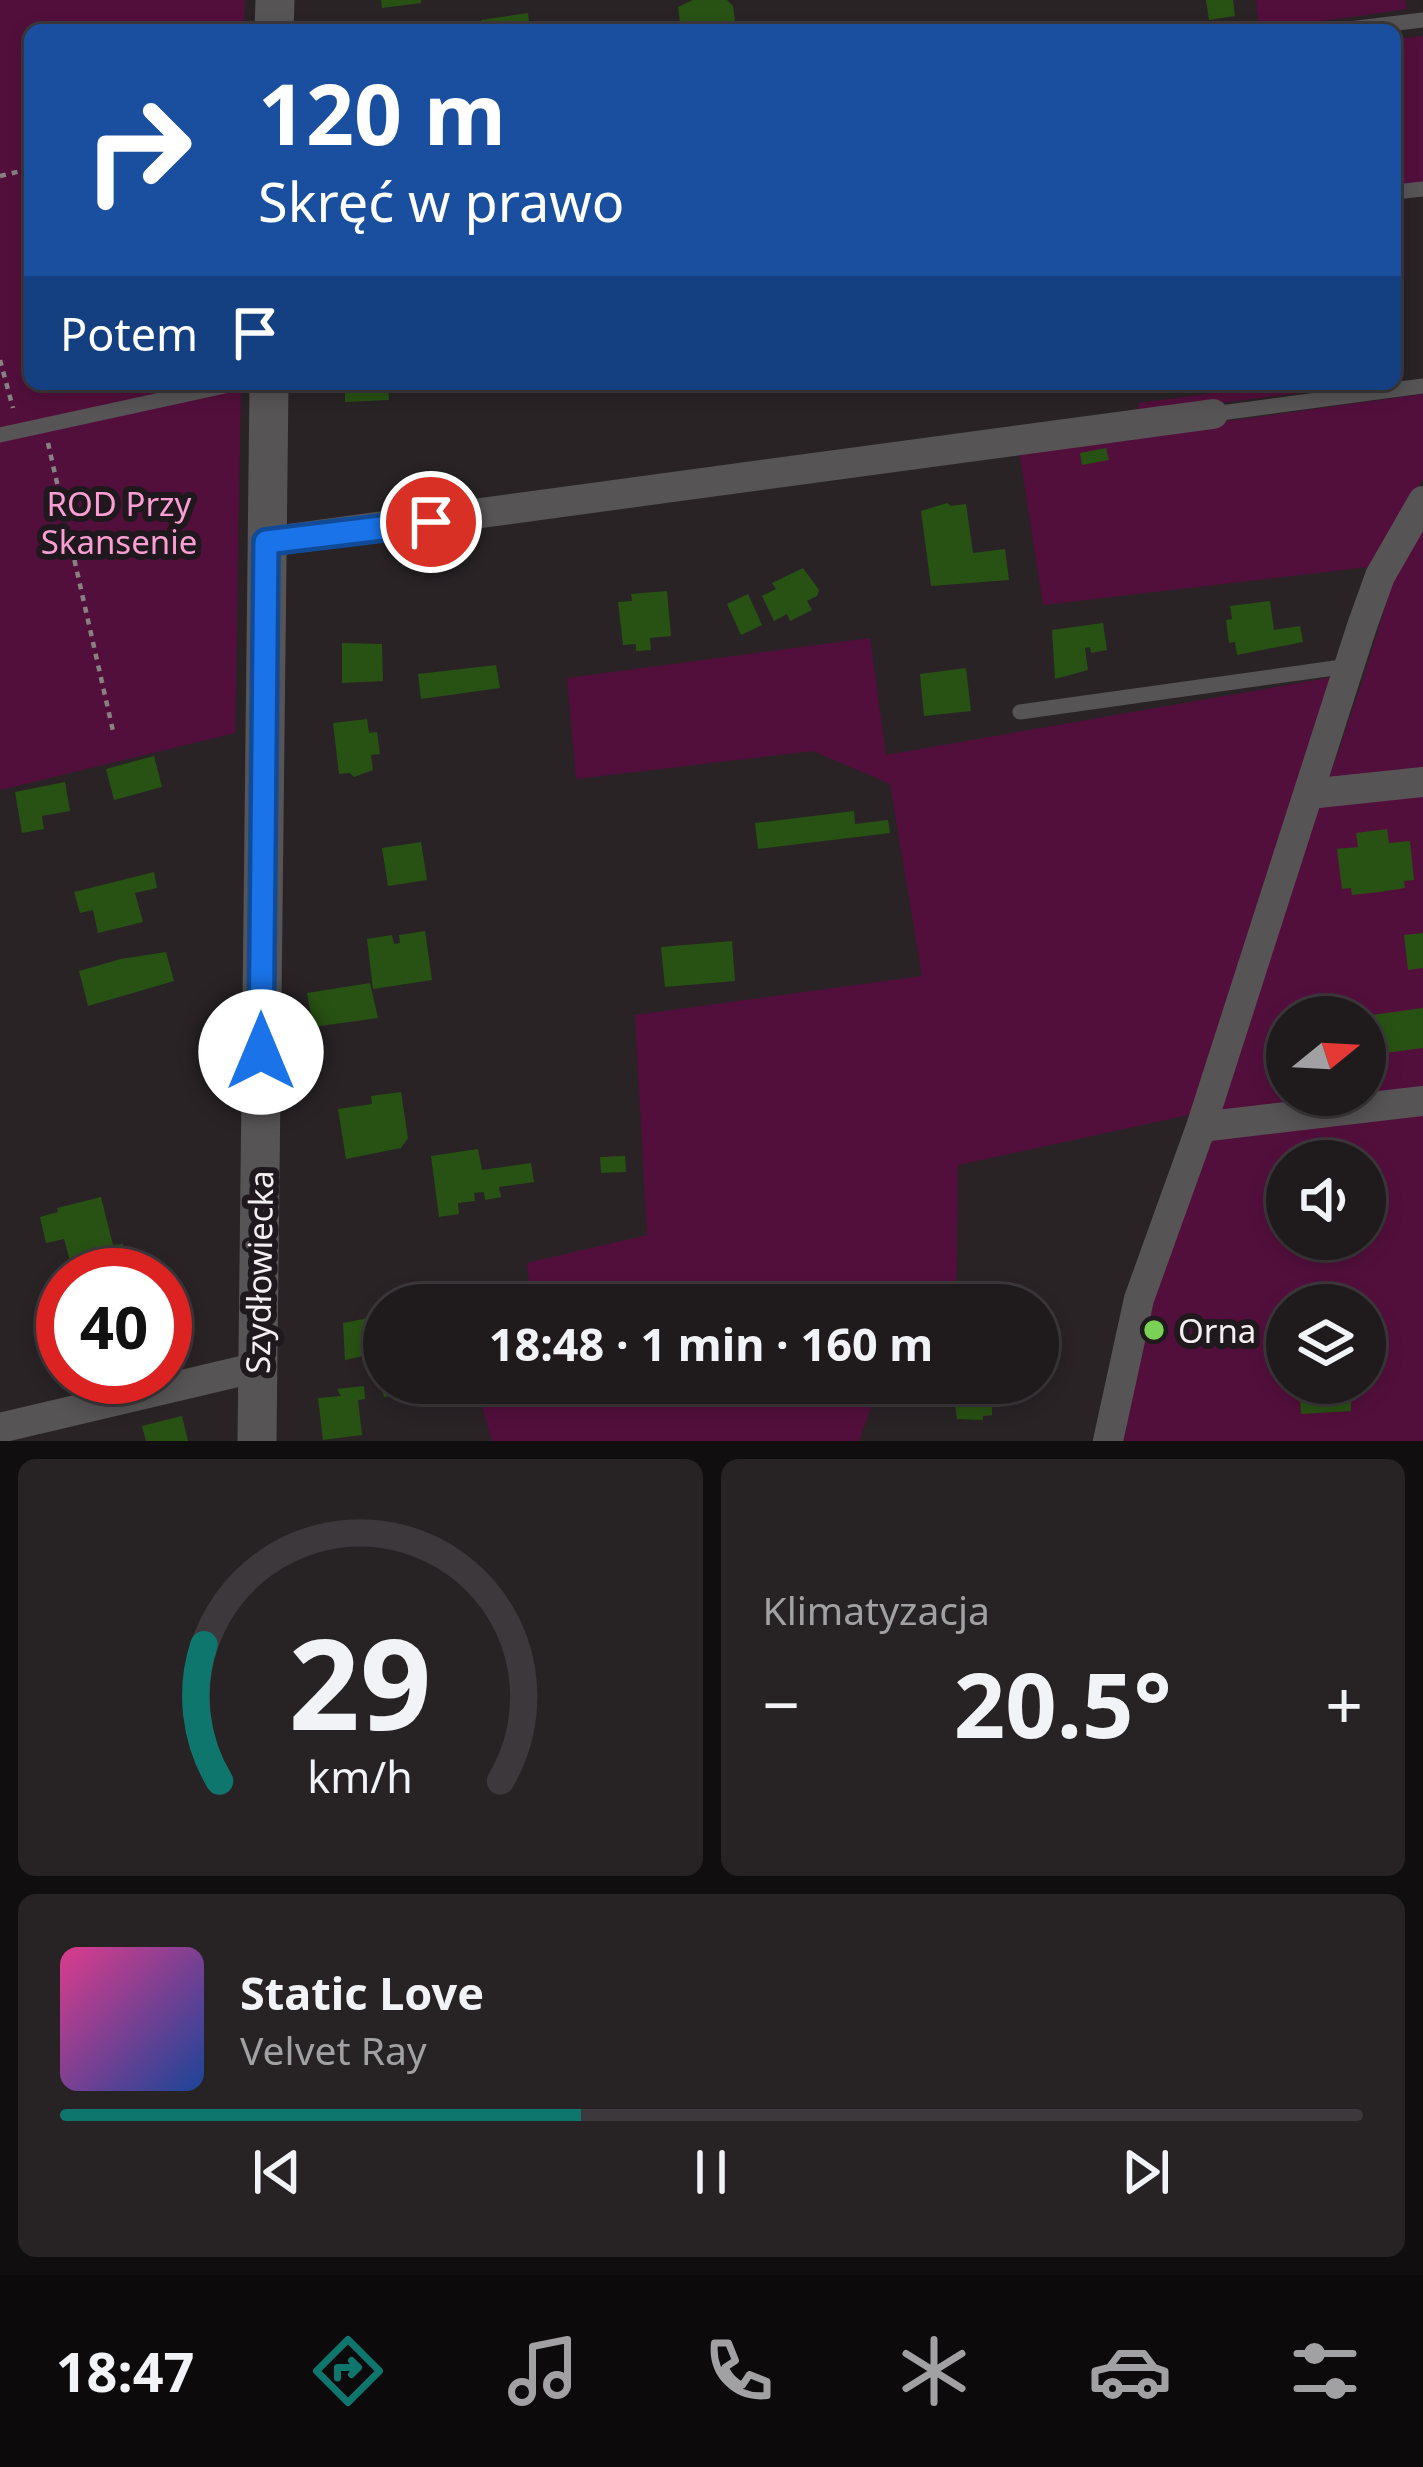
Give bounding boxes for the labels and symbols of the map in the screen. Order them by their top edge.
pin [380,471,482,573]
park label: ROD Przy Skansenie [41,481,197,564]
position arrow [198,989,324,1115]
north arrow [1266,996,1386,1116]
street label: Szydłowiecka [235,1170,283,1374]
speed limit sign: 40 [36,1248,192,1404]
place label: Orna [1178,1308,1256,1353]
marker: Orna [1141,1317,1167,1343]

